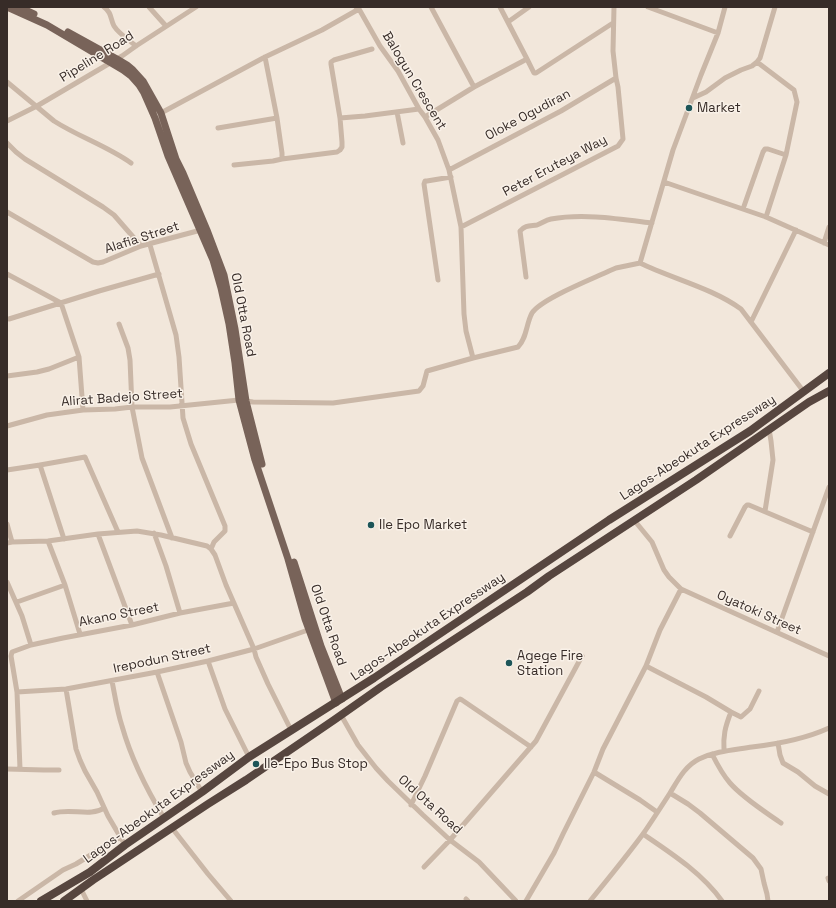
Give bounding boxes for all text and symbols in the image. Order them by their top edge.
street label: Pipeline Road [57,28,137,86]
street label: Balogun Crescent [379,29,449,133]
street label: Oloke Ogudiran [483,86,573,144]
place label: Market [697,100,741,116]
marker: Market [684,103,694,113]
street label: Peter Eruteya Way [500,132,610,200]
street label: Alafia Street [103,219,181,257]
street label: Old Otta Road [227,272,259,358]
street label: Alirat Badejo Street [61,386,183,410]
street label: Lagos-Abeokuta Expressway [617,392,779,504]
place label: Ile Epo Market [379,517,467,533]
marker: Ile Epo Market [366,520,376,530]
street label: Lagos-Abeokuta Expressway [348,570,508,684]
street label: Old Otta Road [307,582,349,668]
street label: Oyatoki Street [714,587,804,639]
street label: Akano Street [77,600,161,630]
street label: Irepodun Street [112,641,212,677]
place label: Agege Fire Station [517,648,583,679]
marker: Agege Fire Station [504,658,514,668]
street label: Lagos-Abeokuta Expressway [81,747,237,867]
place label: Ile-Epo Bus Stop [264,756,368,772]
marker: Ile-Epo Bus Stop [251,759,261,769]
street label: Old Ota Road [395,772,465,838]

